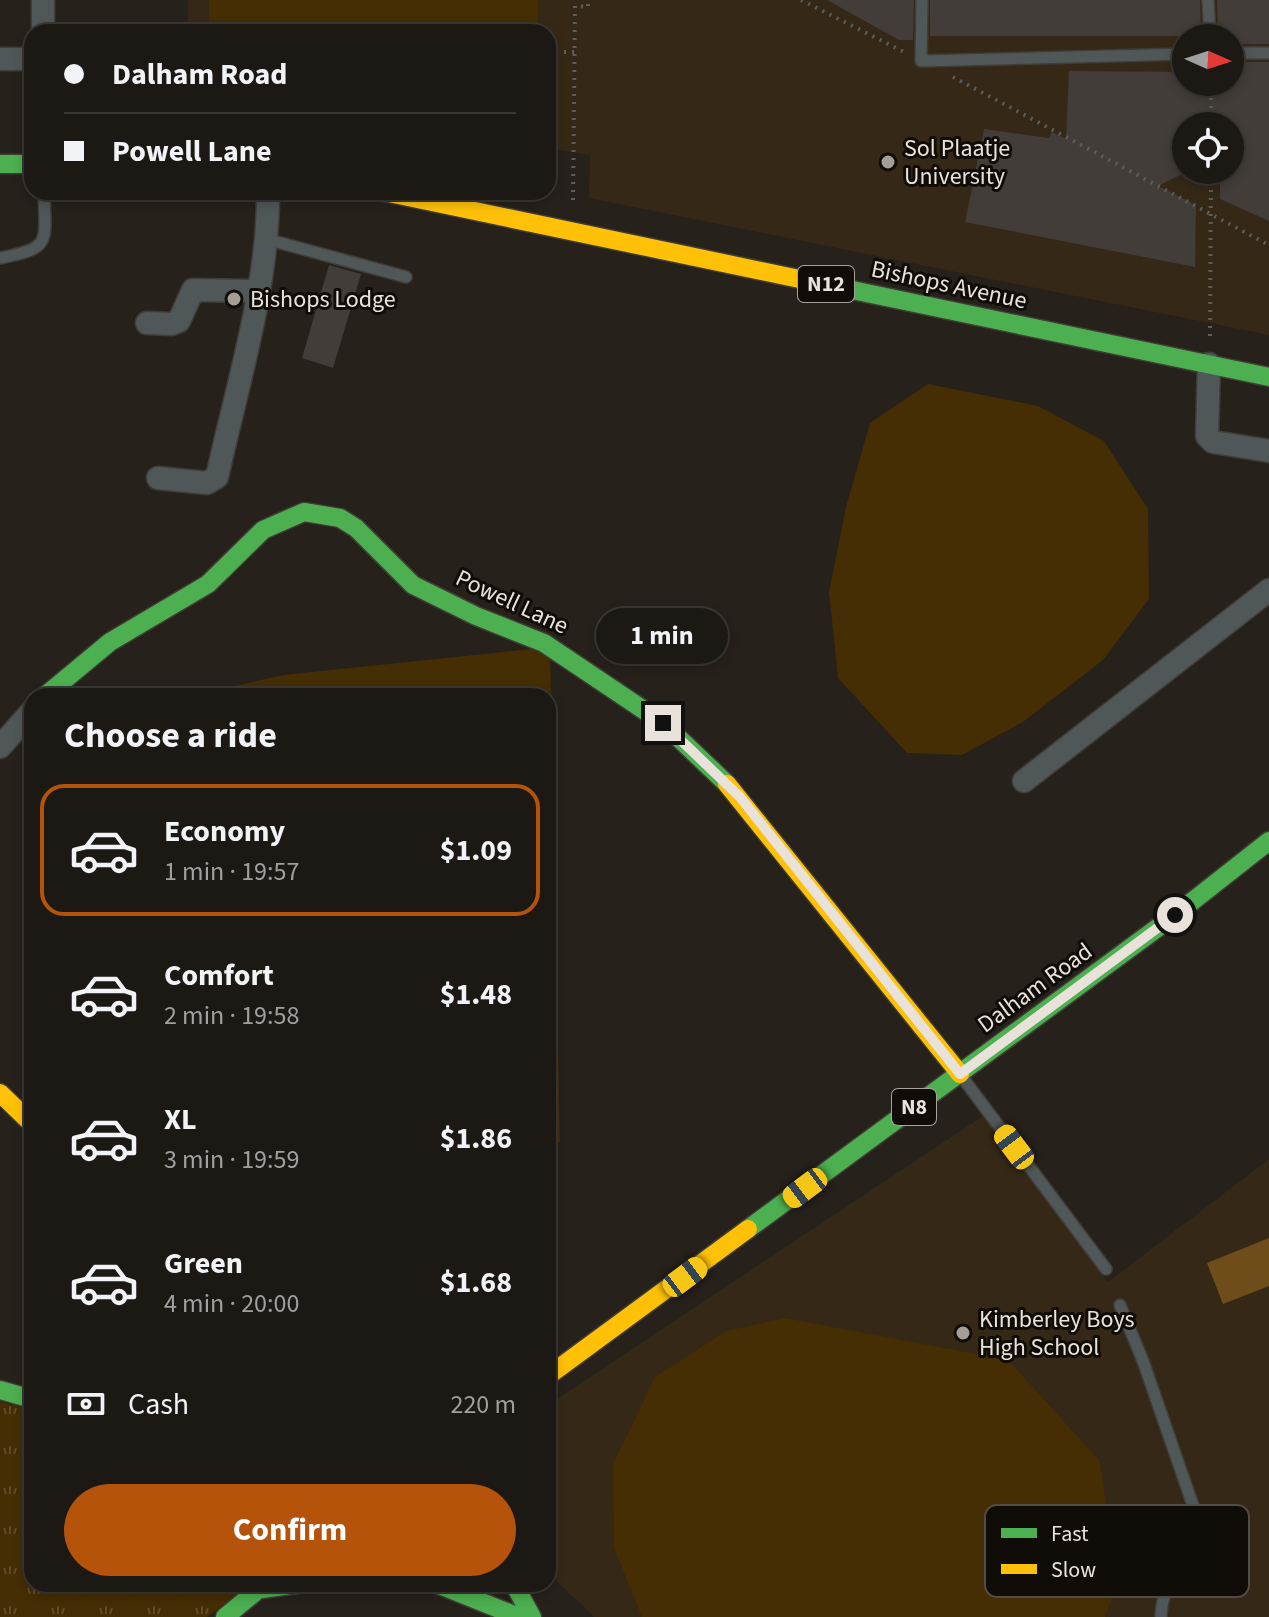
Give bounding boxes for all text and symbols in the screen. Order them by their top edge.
north arrow [1172,24,1244,96]
map controls [1172,24,1244,184]
text: Dalham Road [112,53,288,96]
button: locate [1172,112,1244,184]
text: Powell Lane [112,130,271,173]
place label: Sol Plaatje University [904,131,1010,194]
marker: Sol Plaatje University [879,153,897,171]
street label: Bishops Avenue [868,251,1030,319]
road number: N12 [798,266,854,302]
place label: Bishops Lodge [250,282,396,317]
marker: Bishops Lodge [225,290,243,308]
street label: Powell Lane [450,561,574,643]
callout: 1 min [597,607,729,663]
text: 1 min [630,617,694,654]
route end [645,705,681,741]
text: Choose a ride [64,710,277,761]
text: Economy [164,810,285,853]
icon: car [68,814,140,886]
text: $1.09 [440,829,512,872]
text: 1 min · 19:57 [164,853,299,890]
route start [1157,897,1193,933]
street label: Dalham Road [970,934,1100,1042]
text: Comfort [164,954,274,997]
icon: car [68,958,140,1030]
text: $1.48 [440,973,512,1016]
text: 2 min · 19:58 [164,997,299,1034]
road number: N8 [892,1089,936,1125]
text: XL [164,1098,197,1141]
icon: car [68,1102,140,1174]
text: $1.86 [440,1117,512,1160]
car [990,1121,1038,1173]
text: 3 min · 19:59 [164,1141,299,1178]
car [779,1164,831,1212]
text: Green [164,1242,243,1285]
icon: car [68,1246,140,1318]
car [659,1253,711,1301]
text: $1.68 [440,1261,512,1304]
text: 4 min · 20:00 [164,1285,299,1322]
place label: Kimberley Boys High School [979,1302,1135,1365]
marker: Kimberley Boys High School [954,1324,972,1342]
icon: cash [64,1382,108,1426]
text: Cash [128,1383,189,1426]
text: 220 m [450,1386,516,1423]
button: Confirm [64,1484,516,1576]
legend [985,1505,1249,1597]
text: Fast [1051,1518,1089,1550]
text: Slow [1051,1554,1096,1586]

